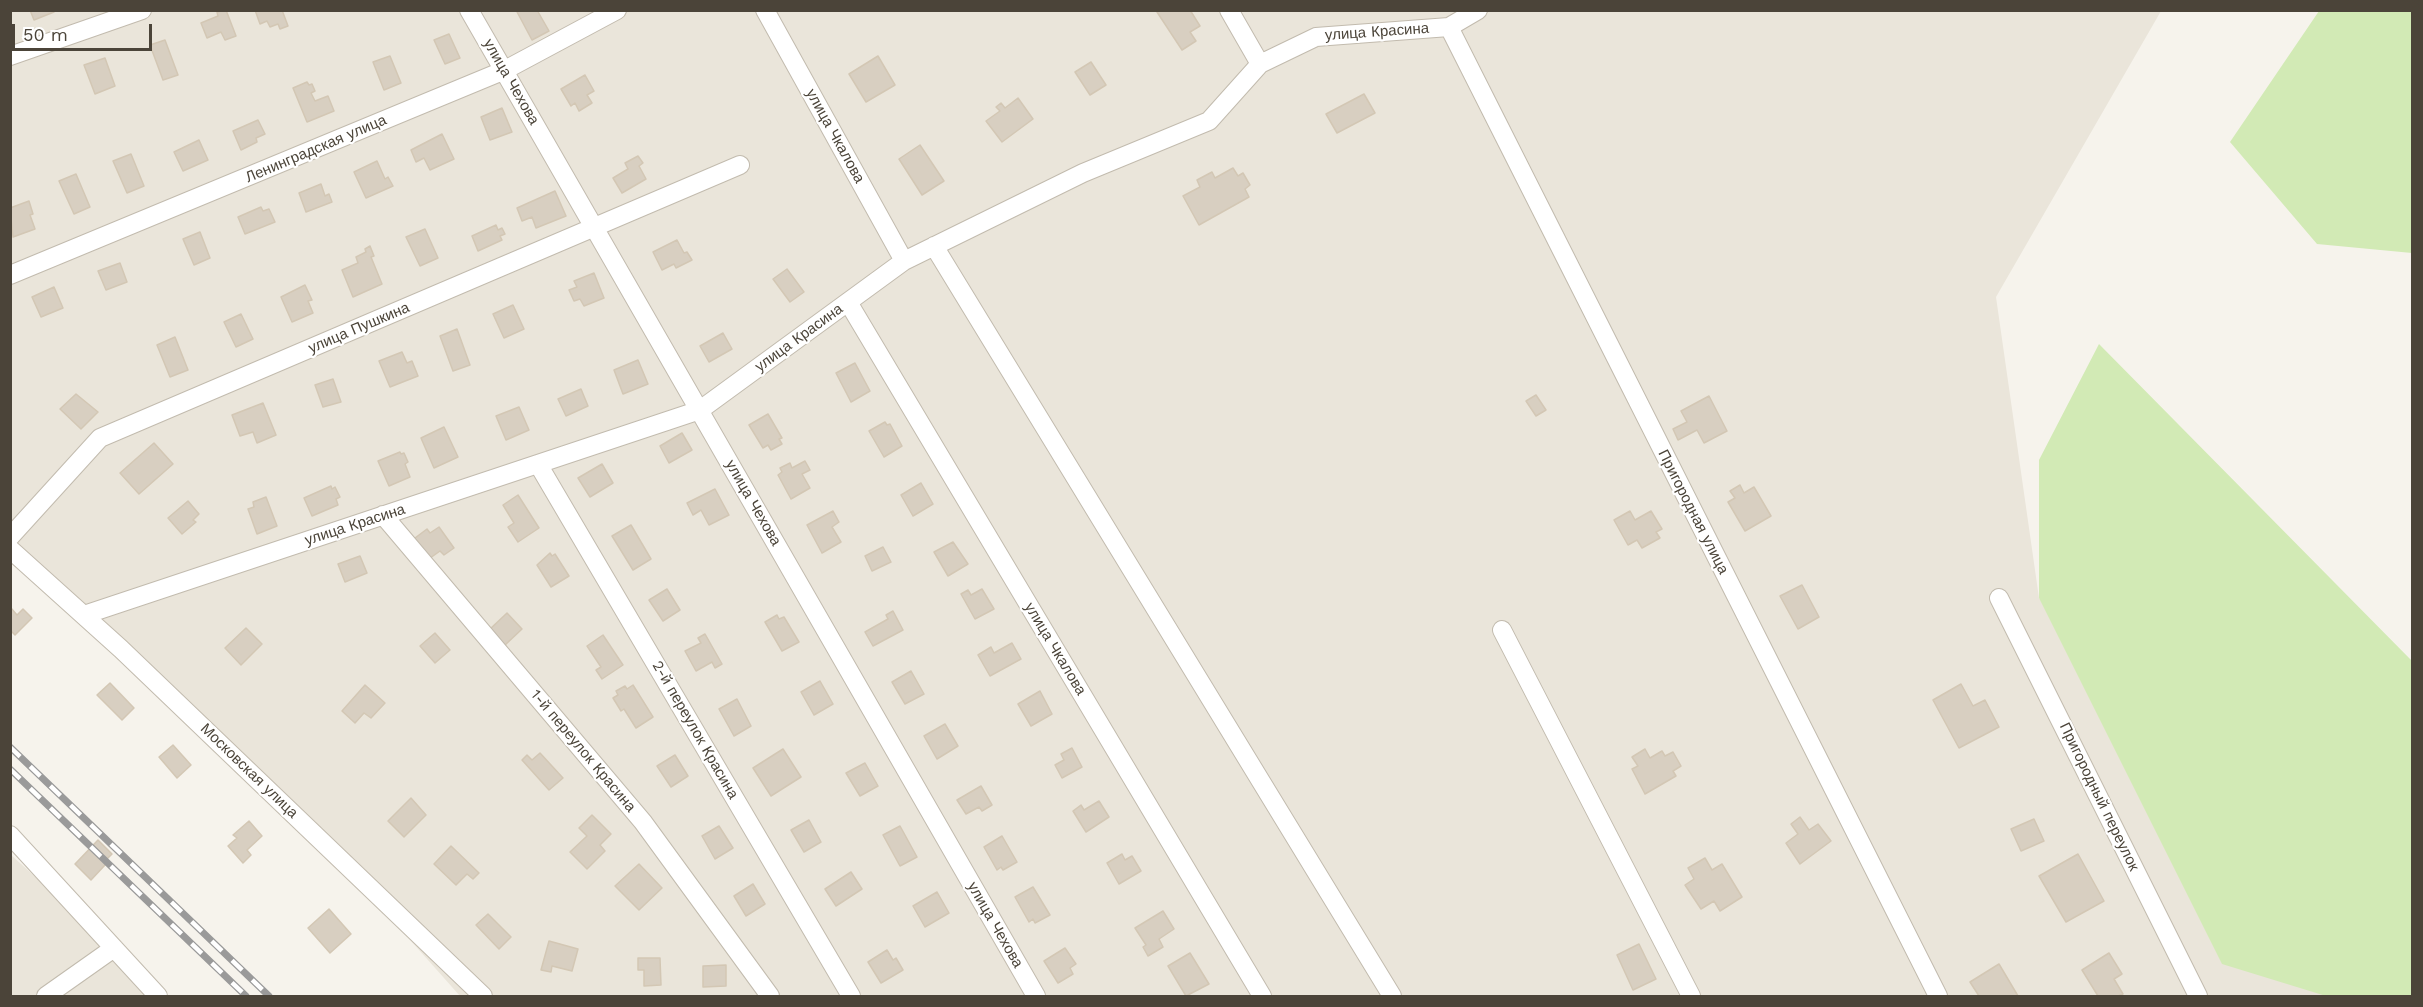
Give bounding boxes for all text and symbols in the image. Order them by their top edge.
scale bar [15,12,154,50]
street label: улица Красина [1324,19,1430,45]
text: 50 m [23,24,68,45]
street label: улица Чехова [479,36,543,128]
street label: улица Чкалова [802,86,868,186]
street label: Ленинградская улица [243,111,389,187]
street label: улица Пушкина [306,299,412,357]
street label: улица Красина [752,300,846,376]
street label: Пригородная улица [1654,447,1732,577]
street label: улица Чехова [721,457,785,549]
street label: улица Красина [303,500,407,550]
street label: улица Чкалова [1020,599,1090,699]
street label: 2-й переулок Красина [648,658,742,802]
street label: 1-й переулок Красина [527,686,639,816]
street label: Московская улица [196,720,302,822]
street label: Пригородный переулок [2055,720,2143,874]
street label: улица Чехова [963,879,1027,971]

